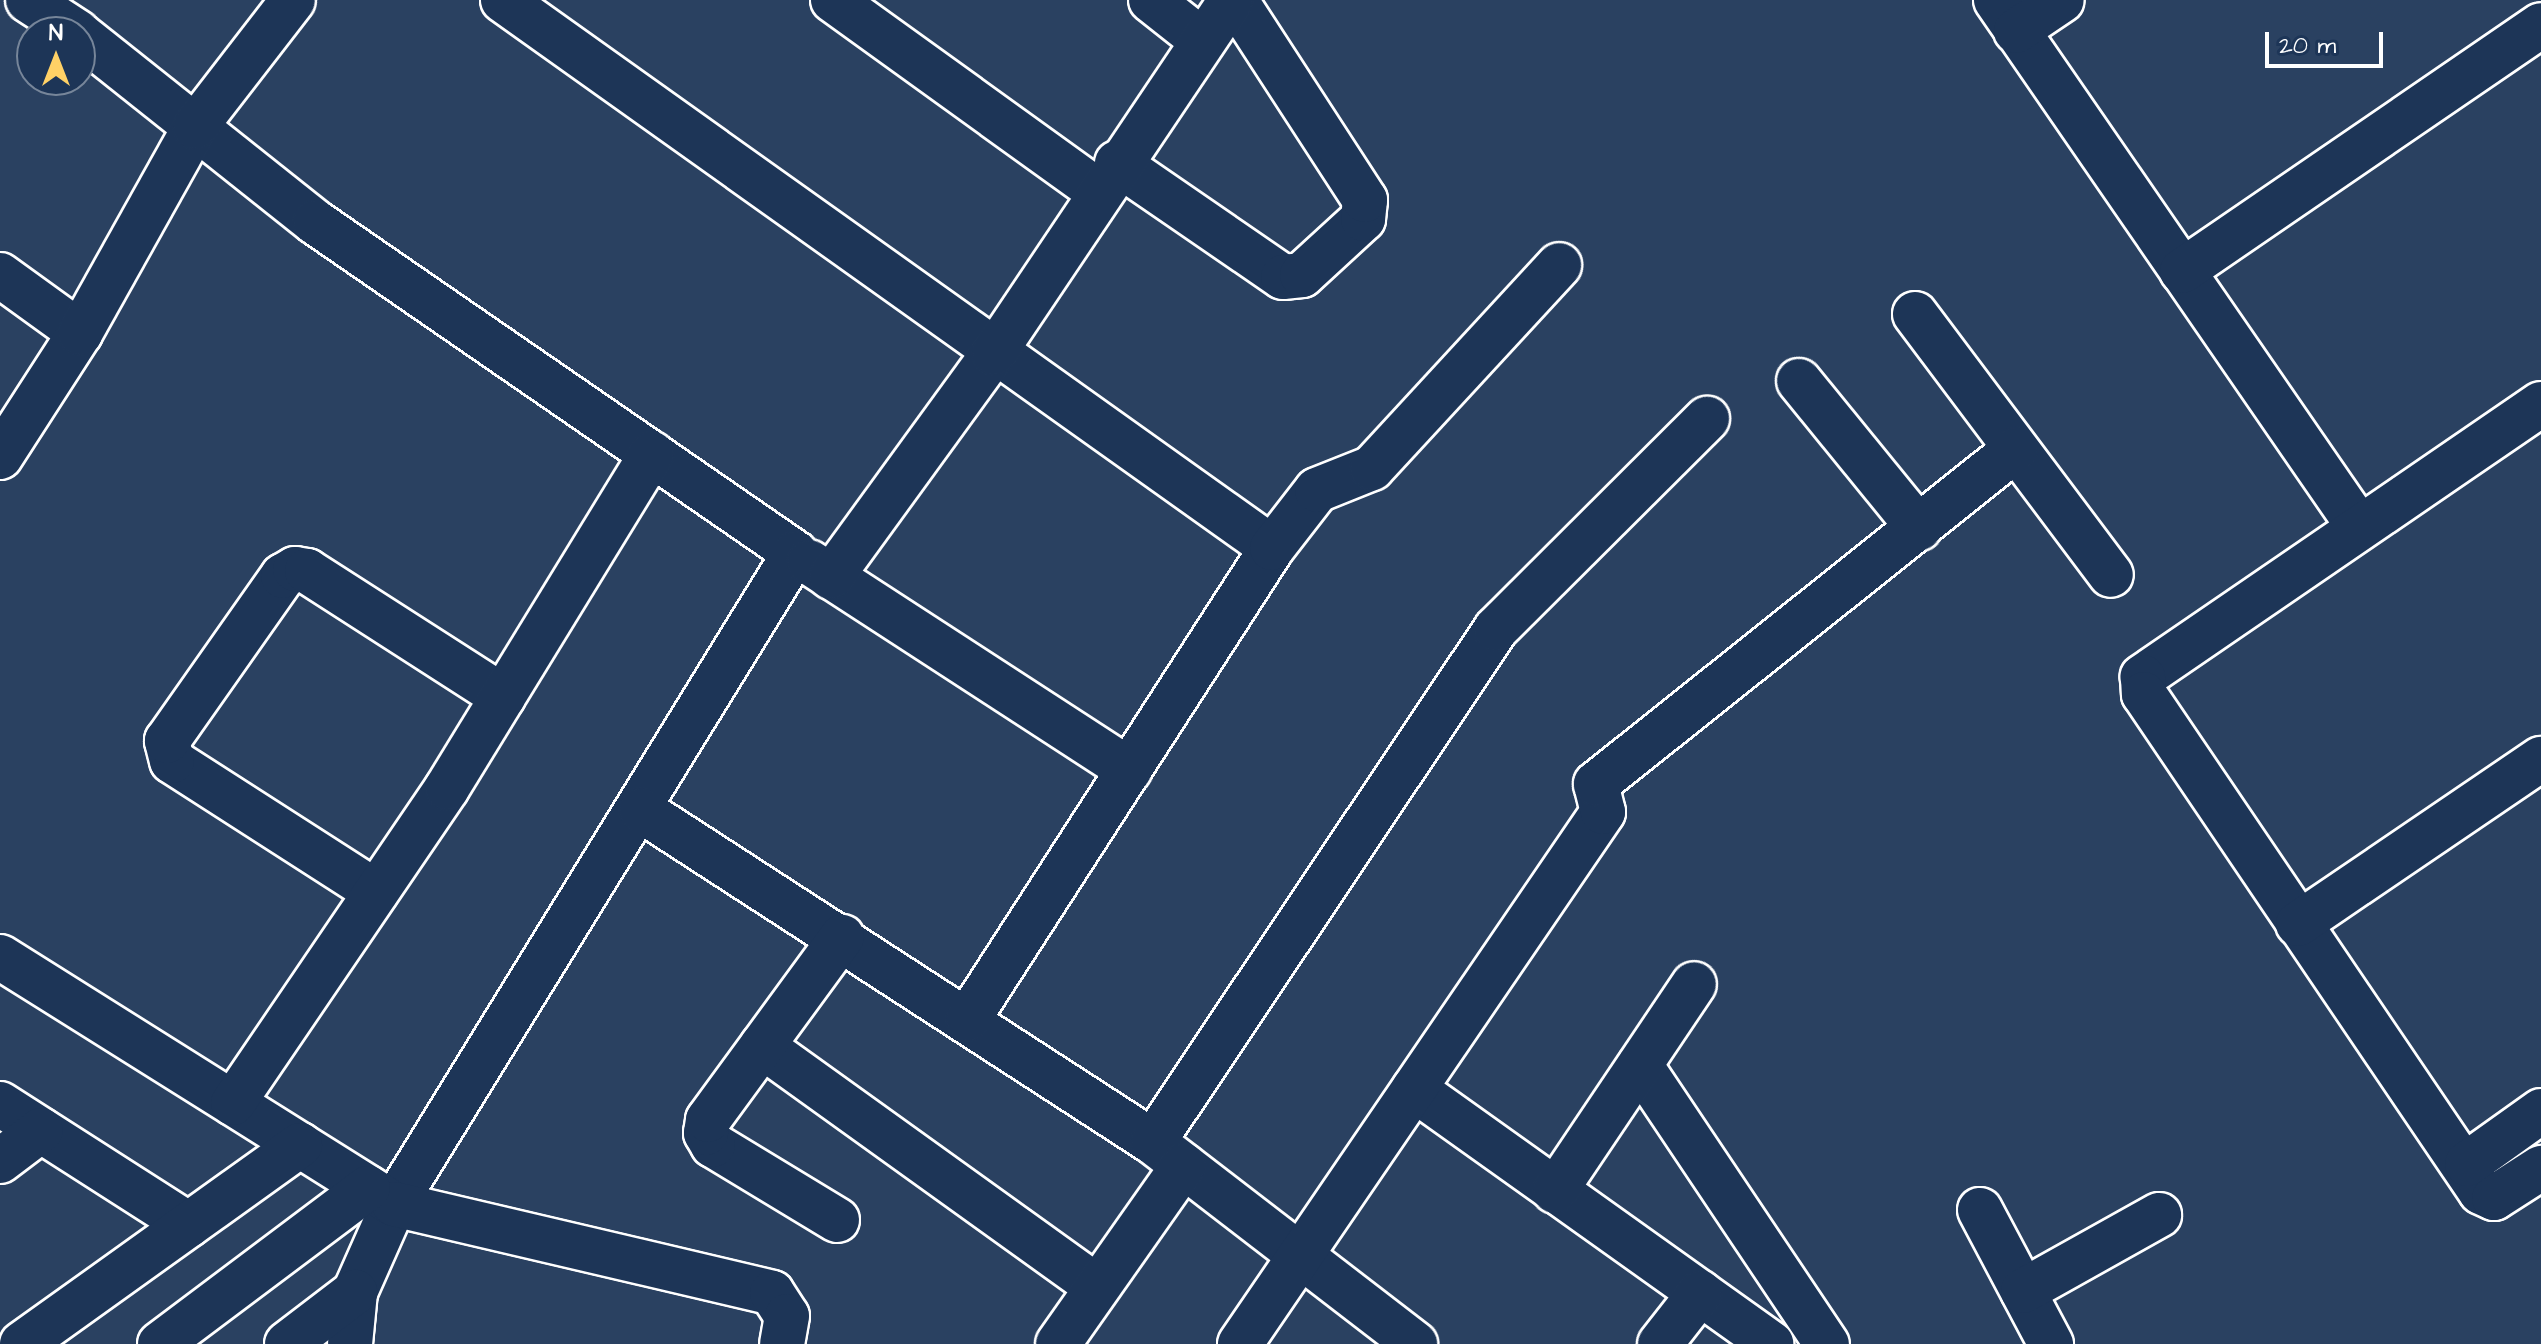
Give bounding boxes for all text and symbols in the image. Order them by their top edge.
north arrow [16,16,96,96]
scale bar [2269,16,2387,66]
text: N [49,18,63,49]
text: 20 m [2279,29,2336,63]

